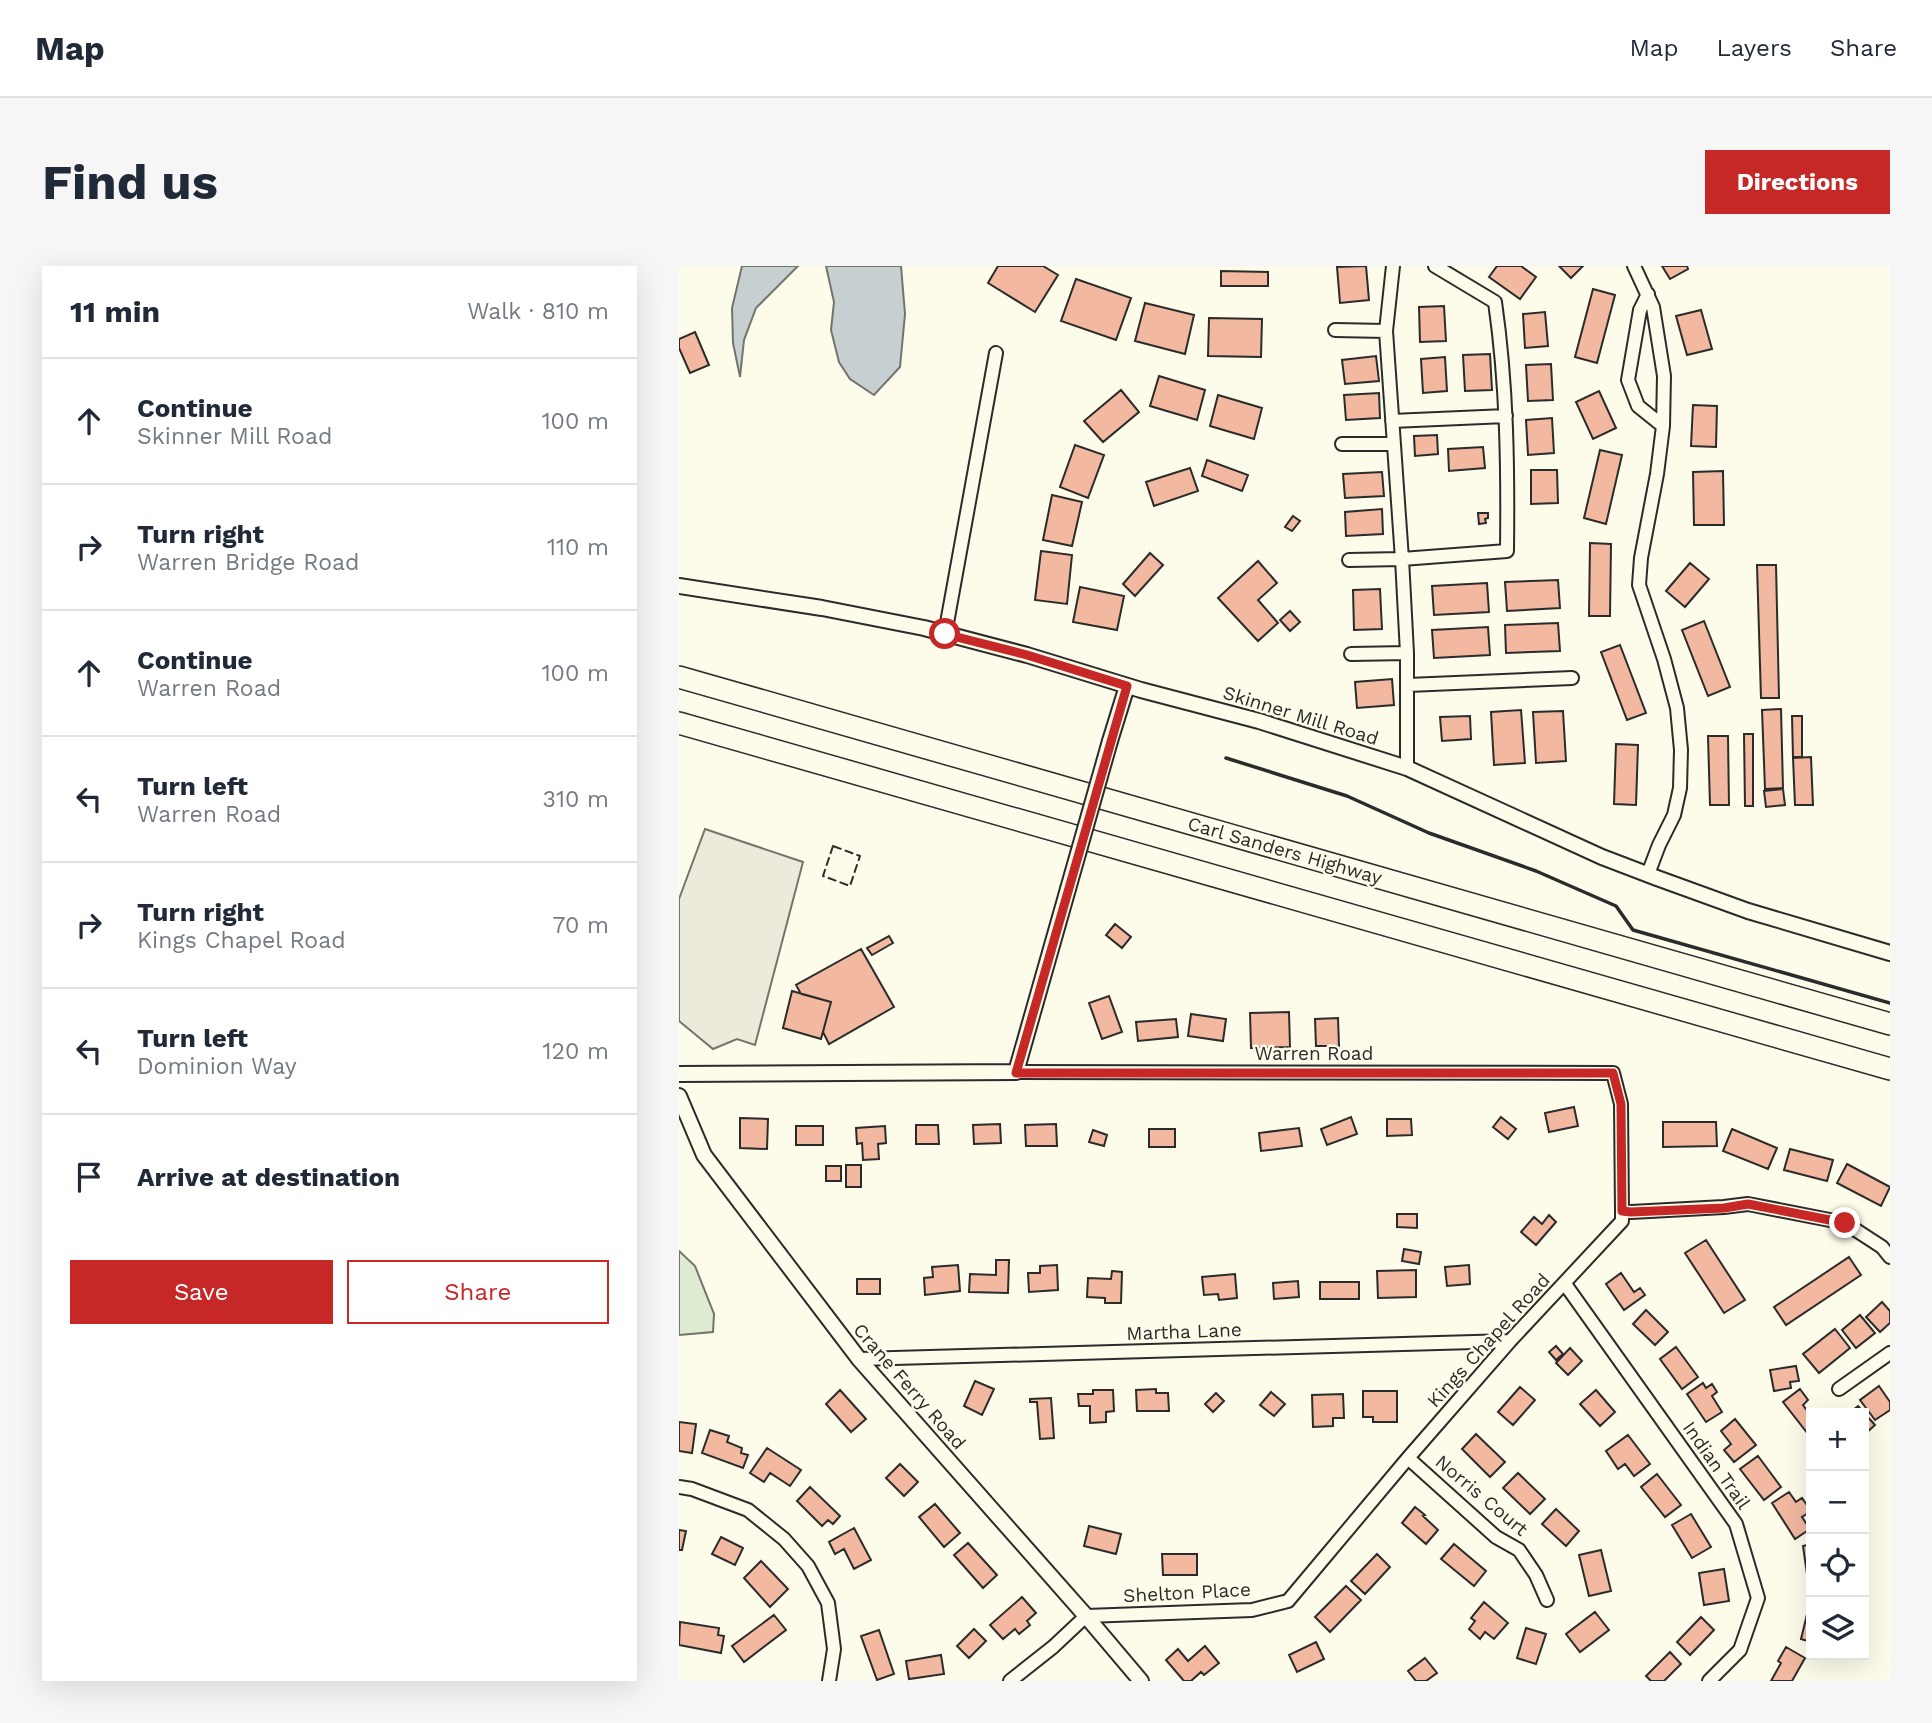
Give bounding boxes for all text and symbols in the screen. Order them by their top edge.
text: Map [35,29,105,68]
text: Map [1630,34,1678,62]
text: Layers [1716,34,1792,62]
text: Share [1830,34,1897,62]
button: Directions [1705,150,1890,214]
text: Find us [42,153,218,211]
text: 11 min [70,294,160,329]
text: Walk · 810 m [467,298,609,325]
text: Continue [137,393,253,423]
icon: ahead [70,402,108,440]
text: 100 m [542,408,609,435]
text: Skinner Mill Road [137,423,332,450]
text: Turn right [137,519,264,549]
icon: right [70,528,108,566]
text: 110 m [547,534,609,561]
text: Warren Bridge Road [137,549,359,576]
route start [929,618,960,649]
text: Continue [137,645,253,675]
icon: ahead [70,654,108,692]
text: 100 m [542,660,609,687]
text: Warren Road [137,675,281,702]
street label: Skinner Mill Road [1220,681,1381,750]
text: Turn left [137,771,248,801]
icon: left [70,780,108,818]
text: 310 m [543,786,609,813]
text: Warren Road [137,801,281,828]
street label: Carl Sanders Highway [1185,812,1385,889]
text: Turn right [137,897,264,927]
icon: right [70,906,108,944]
text: 70 m [552,912,609,939]
text: Kings Chapel Road [137,927,346,954]
text: Turn left [137,1023,248,1053]
icon: left [70,1032,108,1070]
text: 120 m [543,1038,609,1065]
street label: Warren Road [1254,1042,1374,1065]
text: Dominion Way [137,1053,297,1080]
icon: arrive [70,1158,108,1196]
text: Arrive at destination [137,1162,400,1192]
route end [1829,1207,1860,1238]
button: Save [70,1260,333,1324]
button: Share [347,1260,609,1324]
street label: Kings Chapel Road [1422,1269,1555,1412]
street label: Martha Lane [1126,1318,1242,1345]
street label: Crane Ferry Road [849,1319,971,1454]
map controls [1806,1408,1869,1660]
button: + [1806,1408,1869,1471]
street label: Indian Trail [1678,1417,1755,1514]
street label: Norris Court [1431,1450,1533,1541]
button: − [1806,1471,1869,1534]
button: locate [1806,1534,1869,1597]
street label: Shelton Place [1123,1578,1251,1607]
button: layers [1806,1597,1869,1660]

